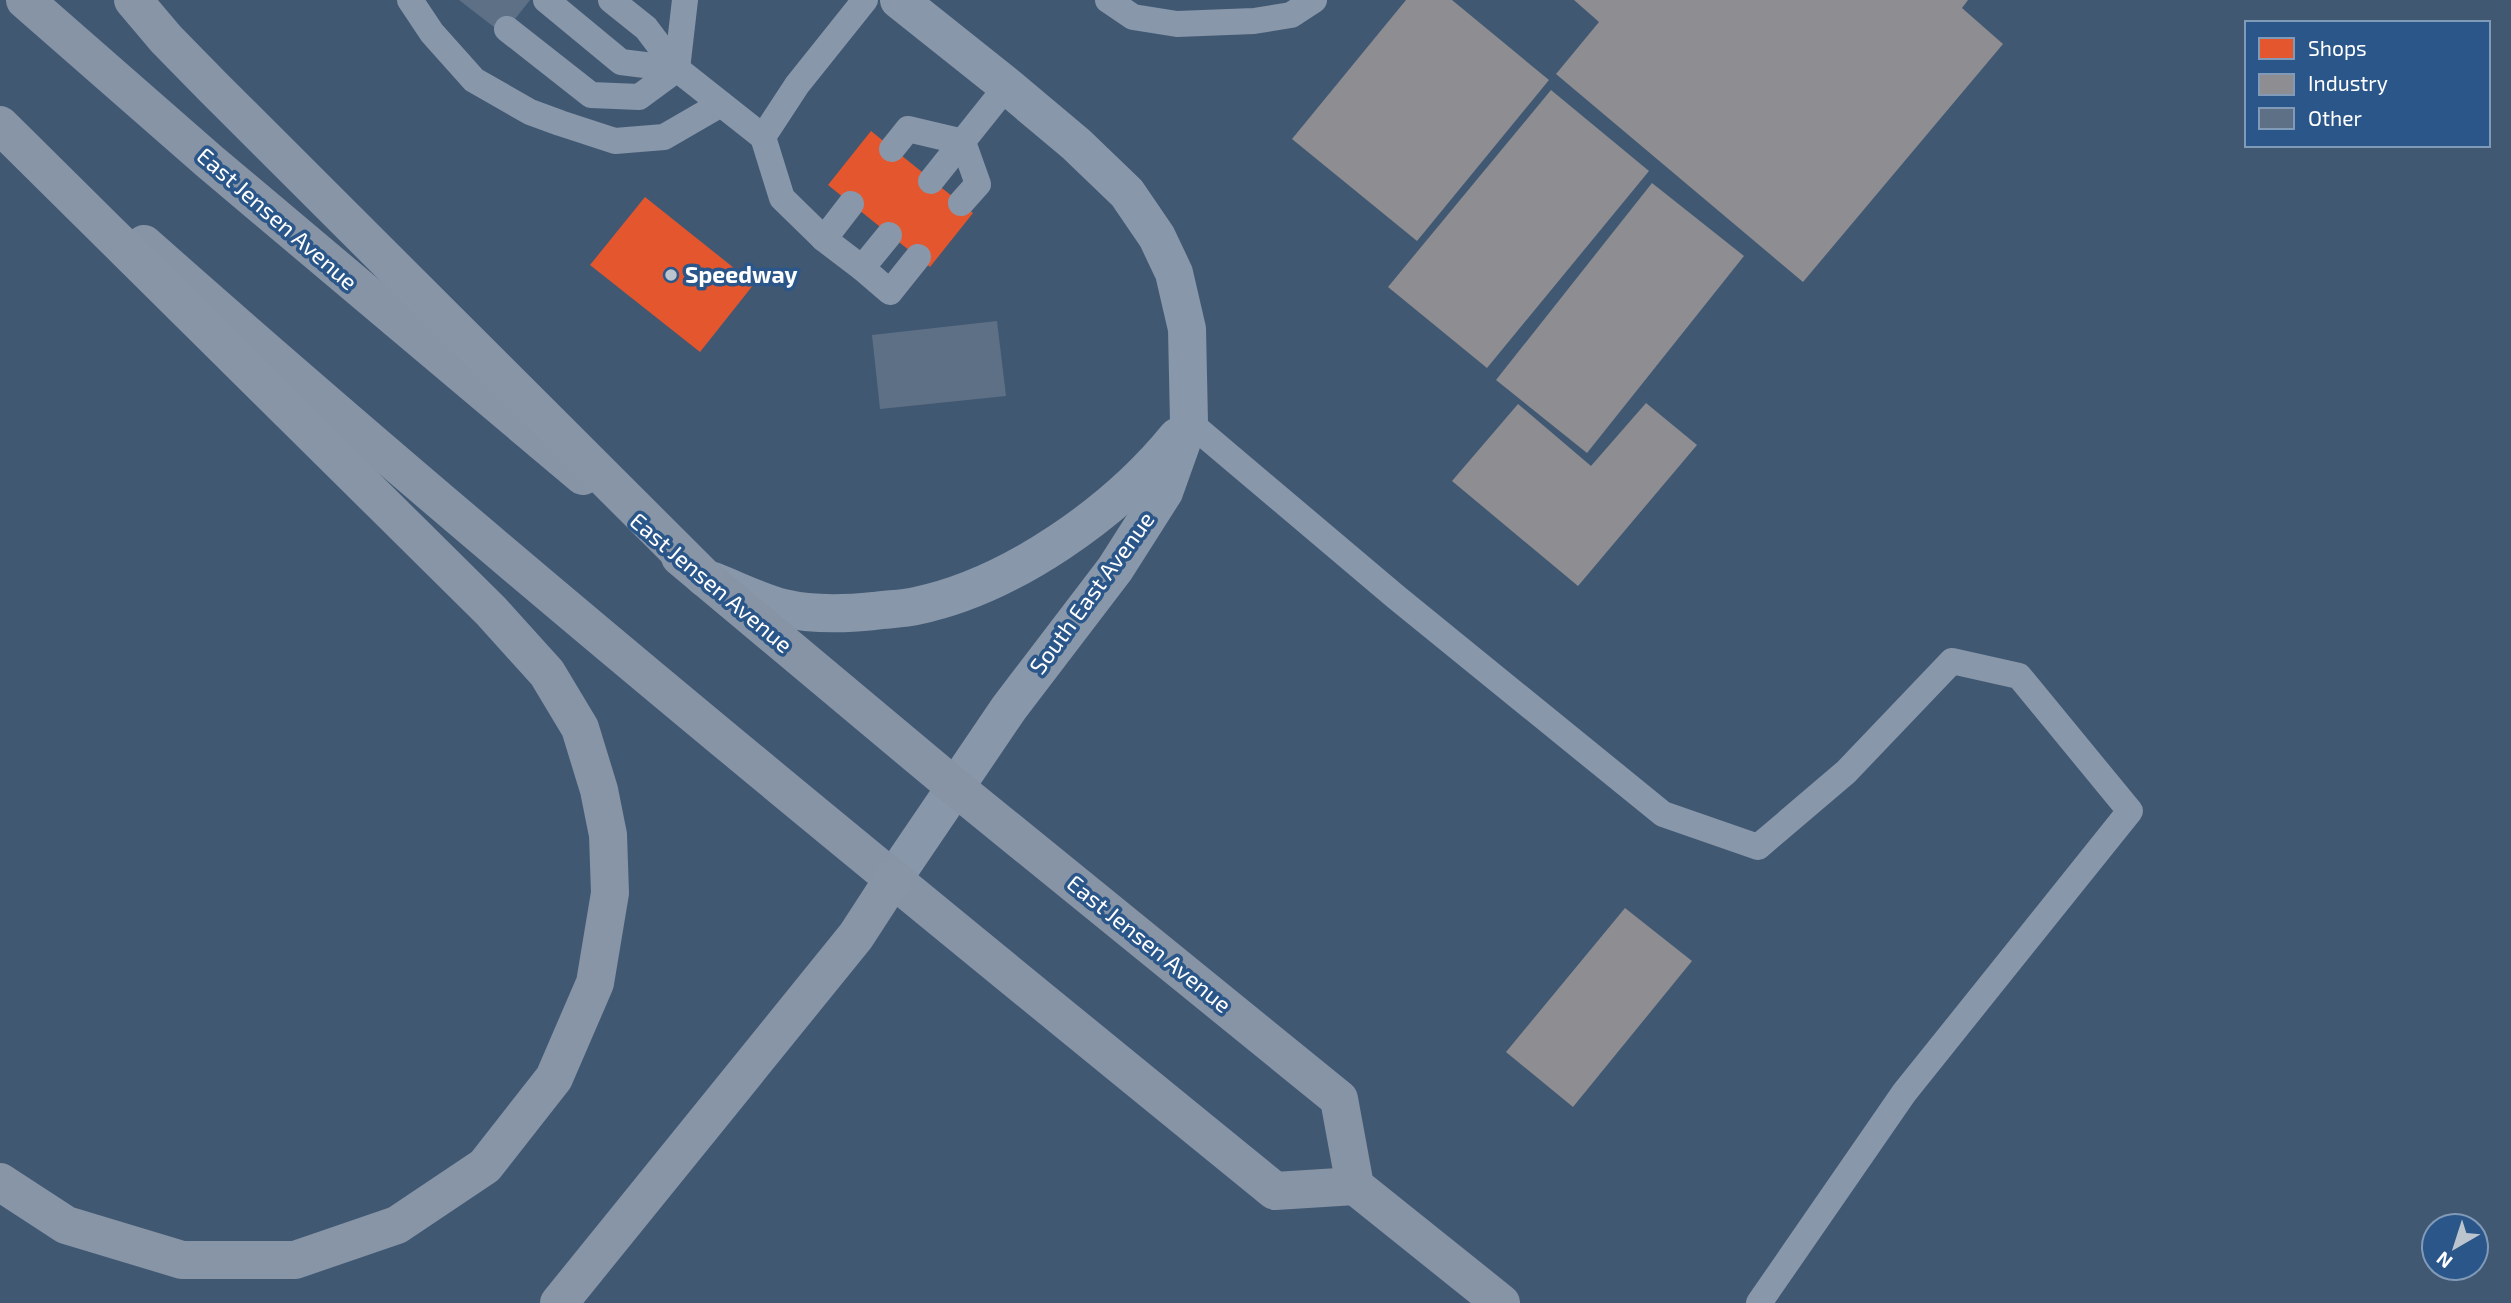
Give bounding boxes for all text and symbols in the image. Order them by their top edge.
legend [2245,21,2490,147]
text: Shops [2308,35,2367,60]
text: Industry [2308,70,2388,95]
text: Other [2308,105,2363,130]
street label: East Jensen Avenue [192,141,364,295]
place label: Speedway [685,260,797,288]
marker: Speedway [663,267,679,283]
street label: East Jensen Avenue [625,506,798,658]
street label: South East Avenue [1023,506,1160,679]
street label: East Jensen Avenue [1062,868,1237,1018]
north arrow [2420,1212,2490,1282]
text: N [2431,1247,2457,1274]

